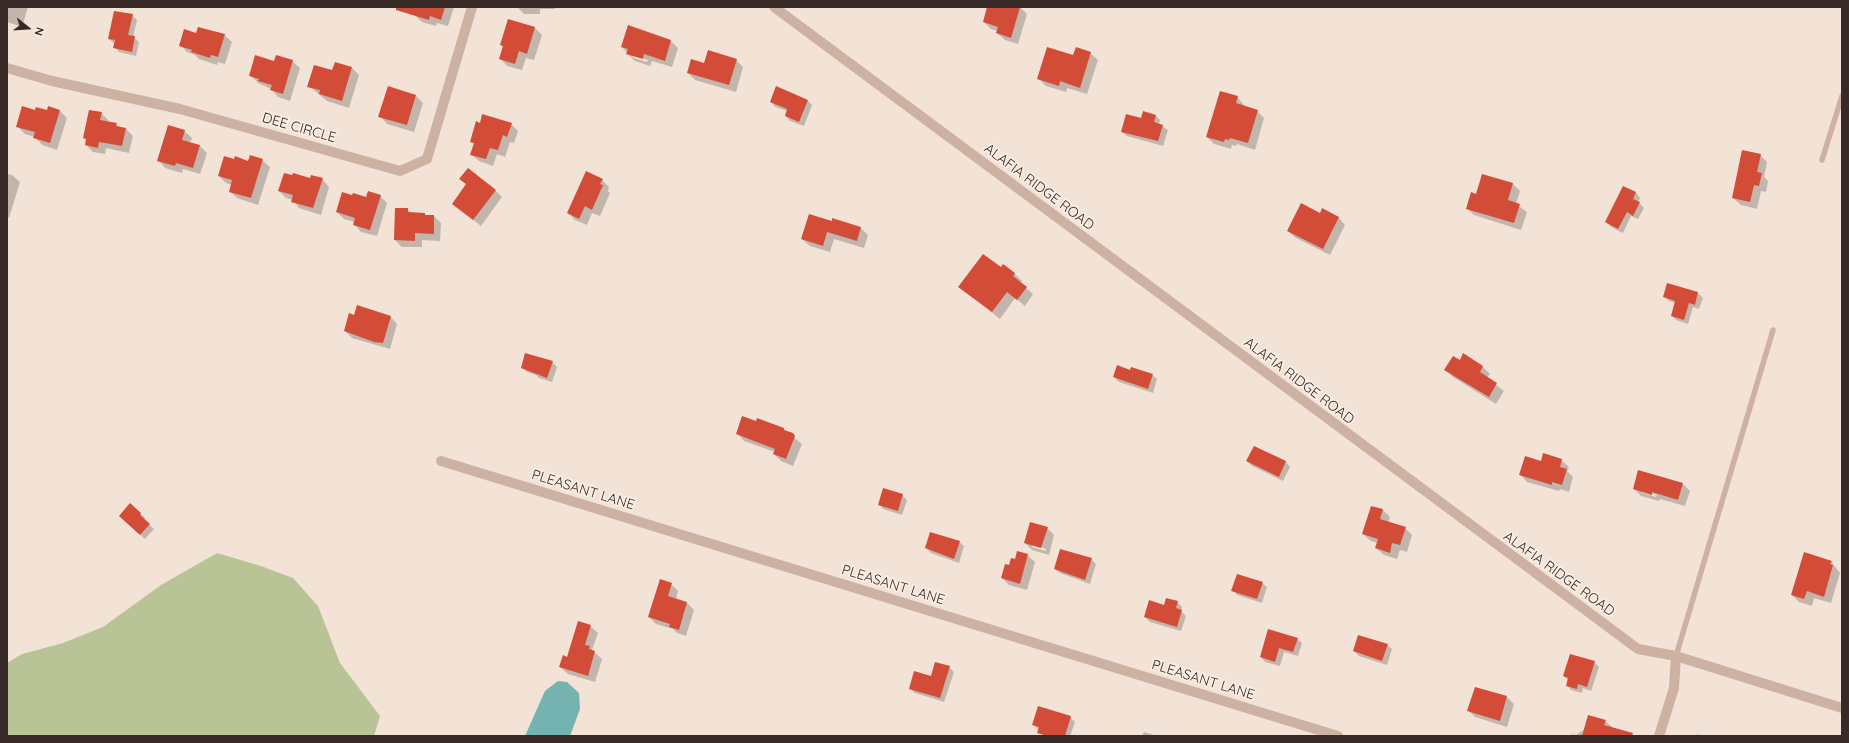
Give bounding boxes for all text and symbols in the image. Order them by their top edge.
north arrow [8,8,48,48]
text: N [32,26,47,37]
street label: DEE CIRCLE [260,109,338,147]
street label: ALAFIA RIDGE ROAD [981,140,1097,234]
street label: ALAFIA RIDGE ROAD [1241,334,1357,428]
street label: PLEASANT LANE [529,466,637,514]
street label: ALAFIA RIDGE ROAD [1500,528,1618,620]
street label: PLEASANT LANE [839,561,947,609]
street label: PLEASANT LANE [1149,656,1257,704]

